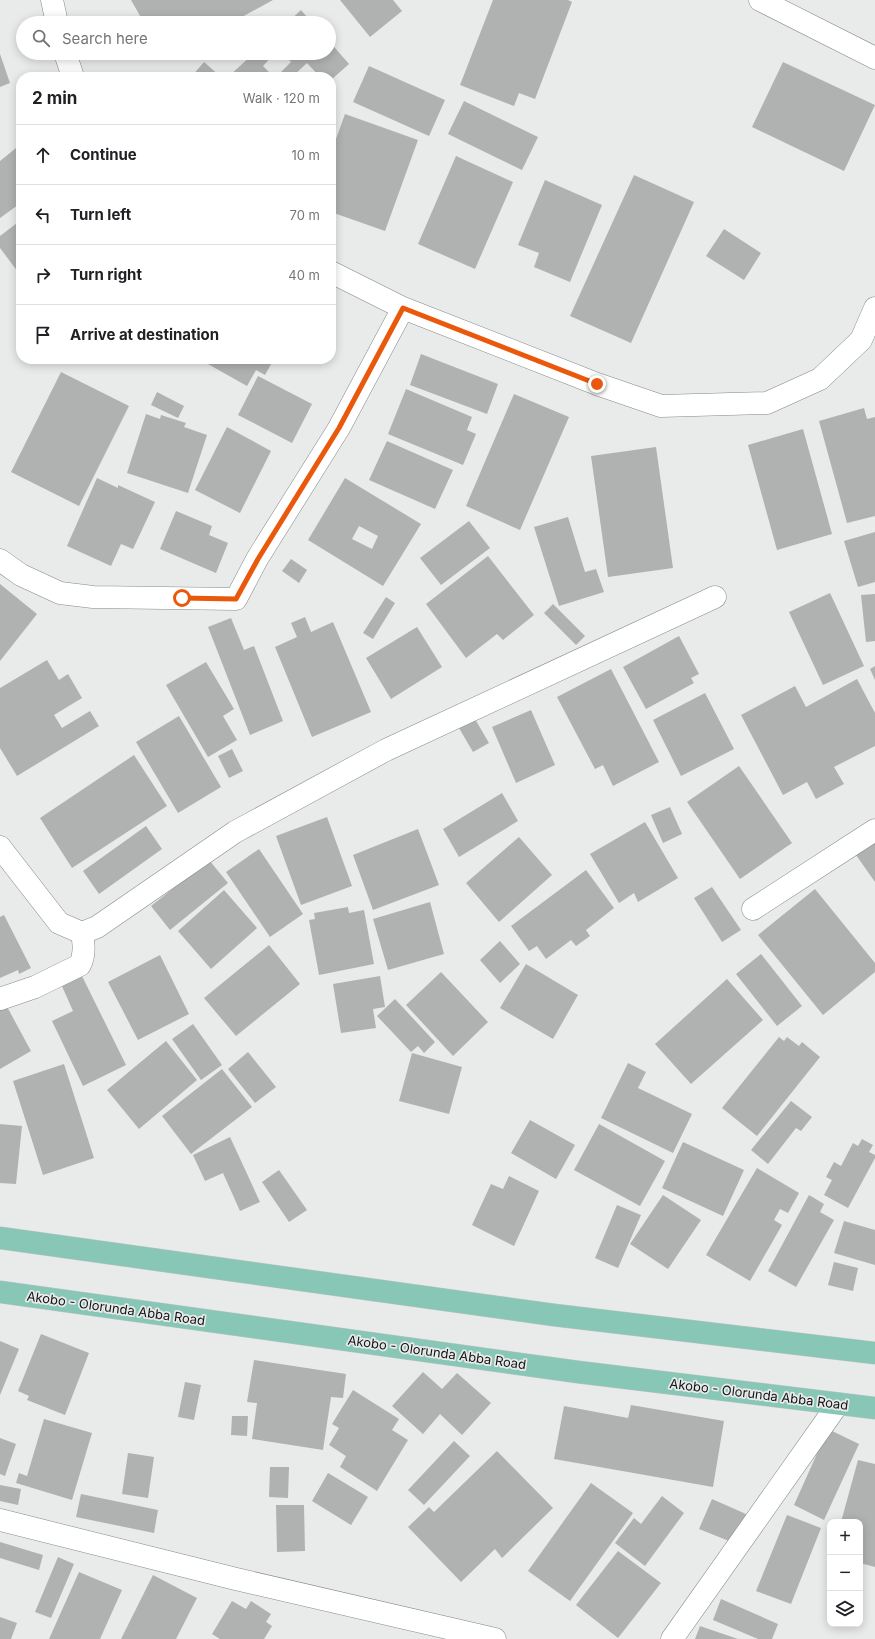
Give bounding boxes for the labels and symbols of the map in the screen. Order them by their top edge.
route end [588,375,606,393]
route start [173,589,191,607]
street label: Akobo - Olorunda Abba Road [26,1288,206,1328]
street label: Akobo - Olorunda Abba Road [347,1332,527,1372]
street label: Akobo - Olorunda Abba Road [669,1375,849,1413]

